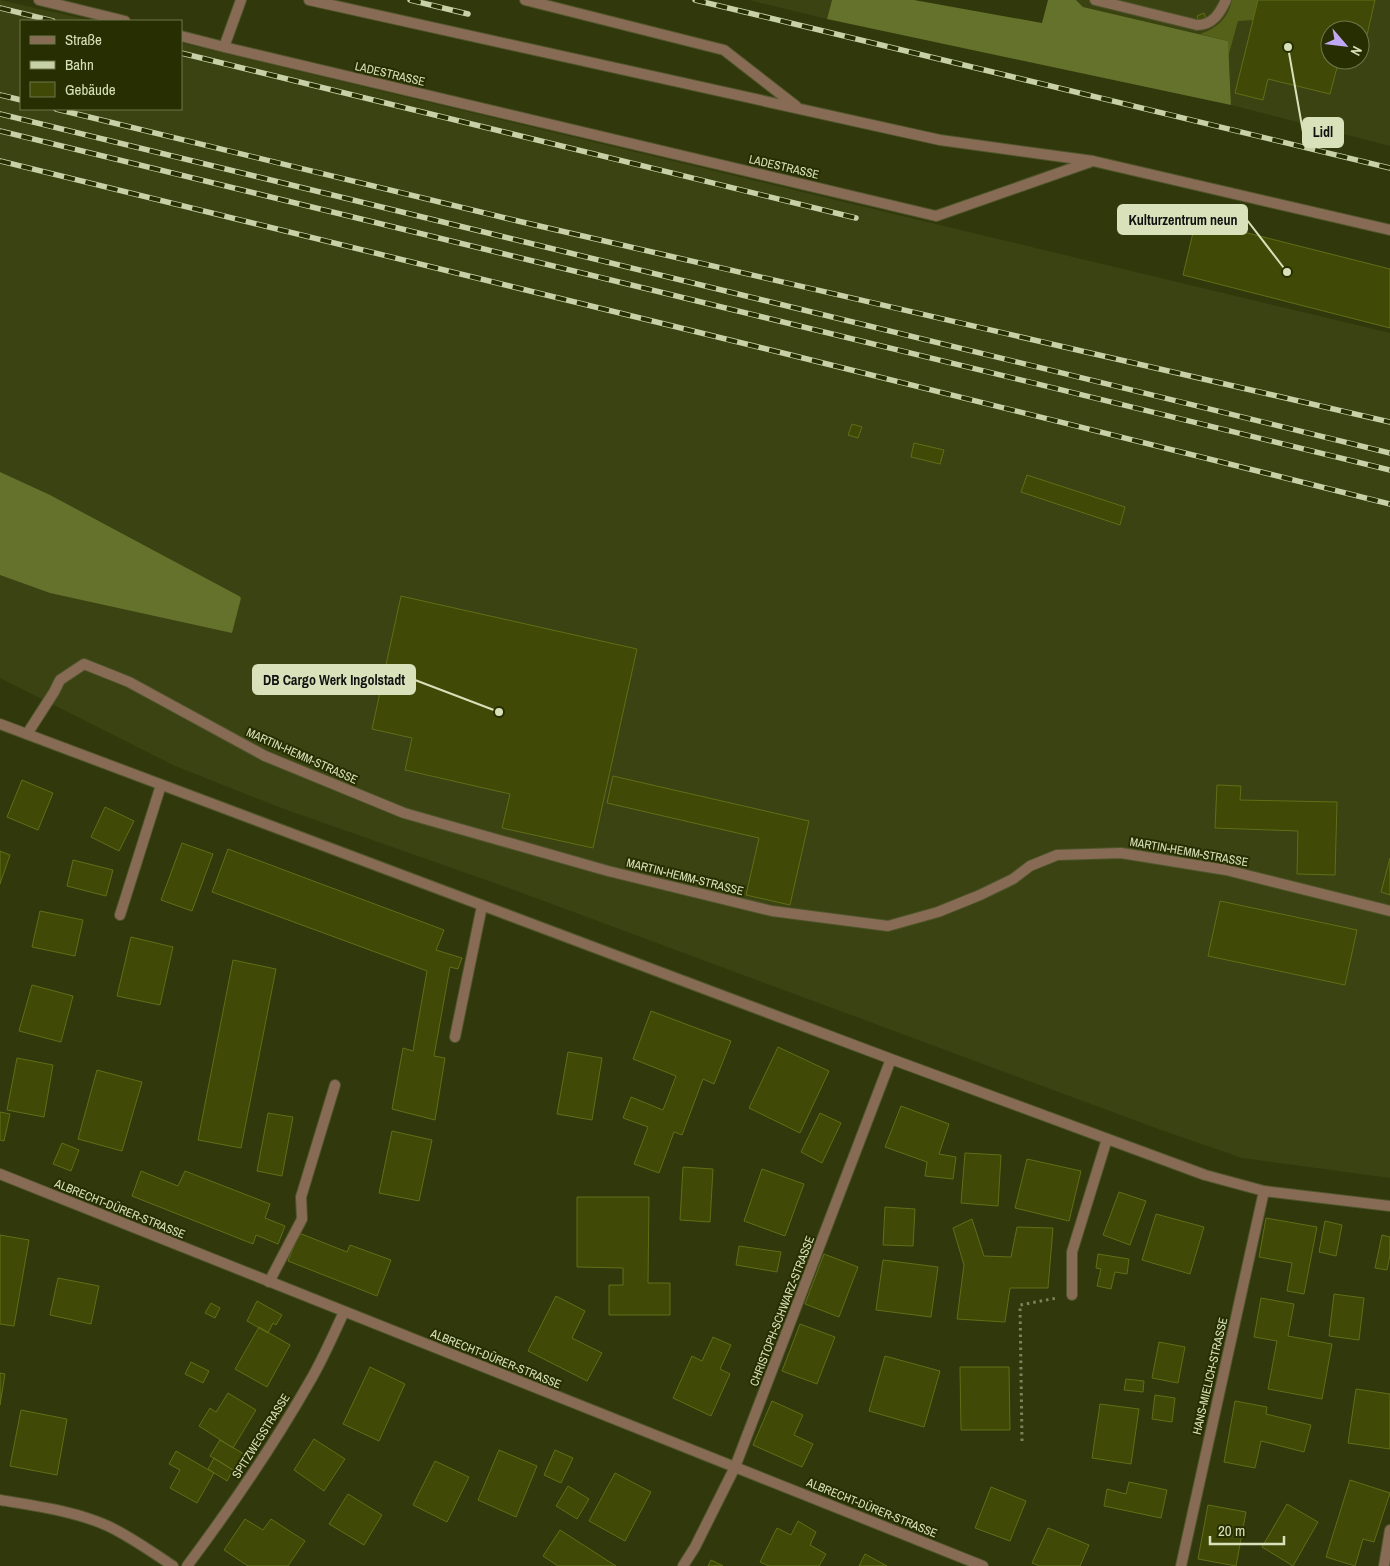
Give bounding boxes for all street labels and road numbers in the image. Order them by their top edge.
street label: LADESTRASSE [353,58,427,90]
street label: LADESTRASSE [747,151,821,183]
street label: MARTIN-HEMM-STRASSE [244,724,360,788]
street label: MARTIN-HEMM-STRASSE [1128,834,1250,870]
street label: MARTIN-HEMM-STRASSE [625,855,745,899]
street label: ALBRECHT-DÜRER-STRASSE [51,1174,188,1243]
street label: CHRISTOPH-SCHWARZ-STRASSE [746,1234,818,1388]
street label: HANS-MIELICH-STRASSE [1189,1316,1231,1436]
street label: ALBRECHT-DÜRER-STRASSE [427,1324,564,1393]
street label: SPITZWEGSTRASSE [228,1390,294,1482]
street label: ALBRECHT-DÜRER-STRASSE [803,1473,940,1542]

